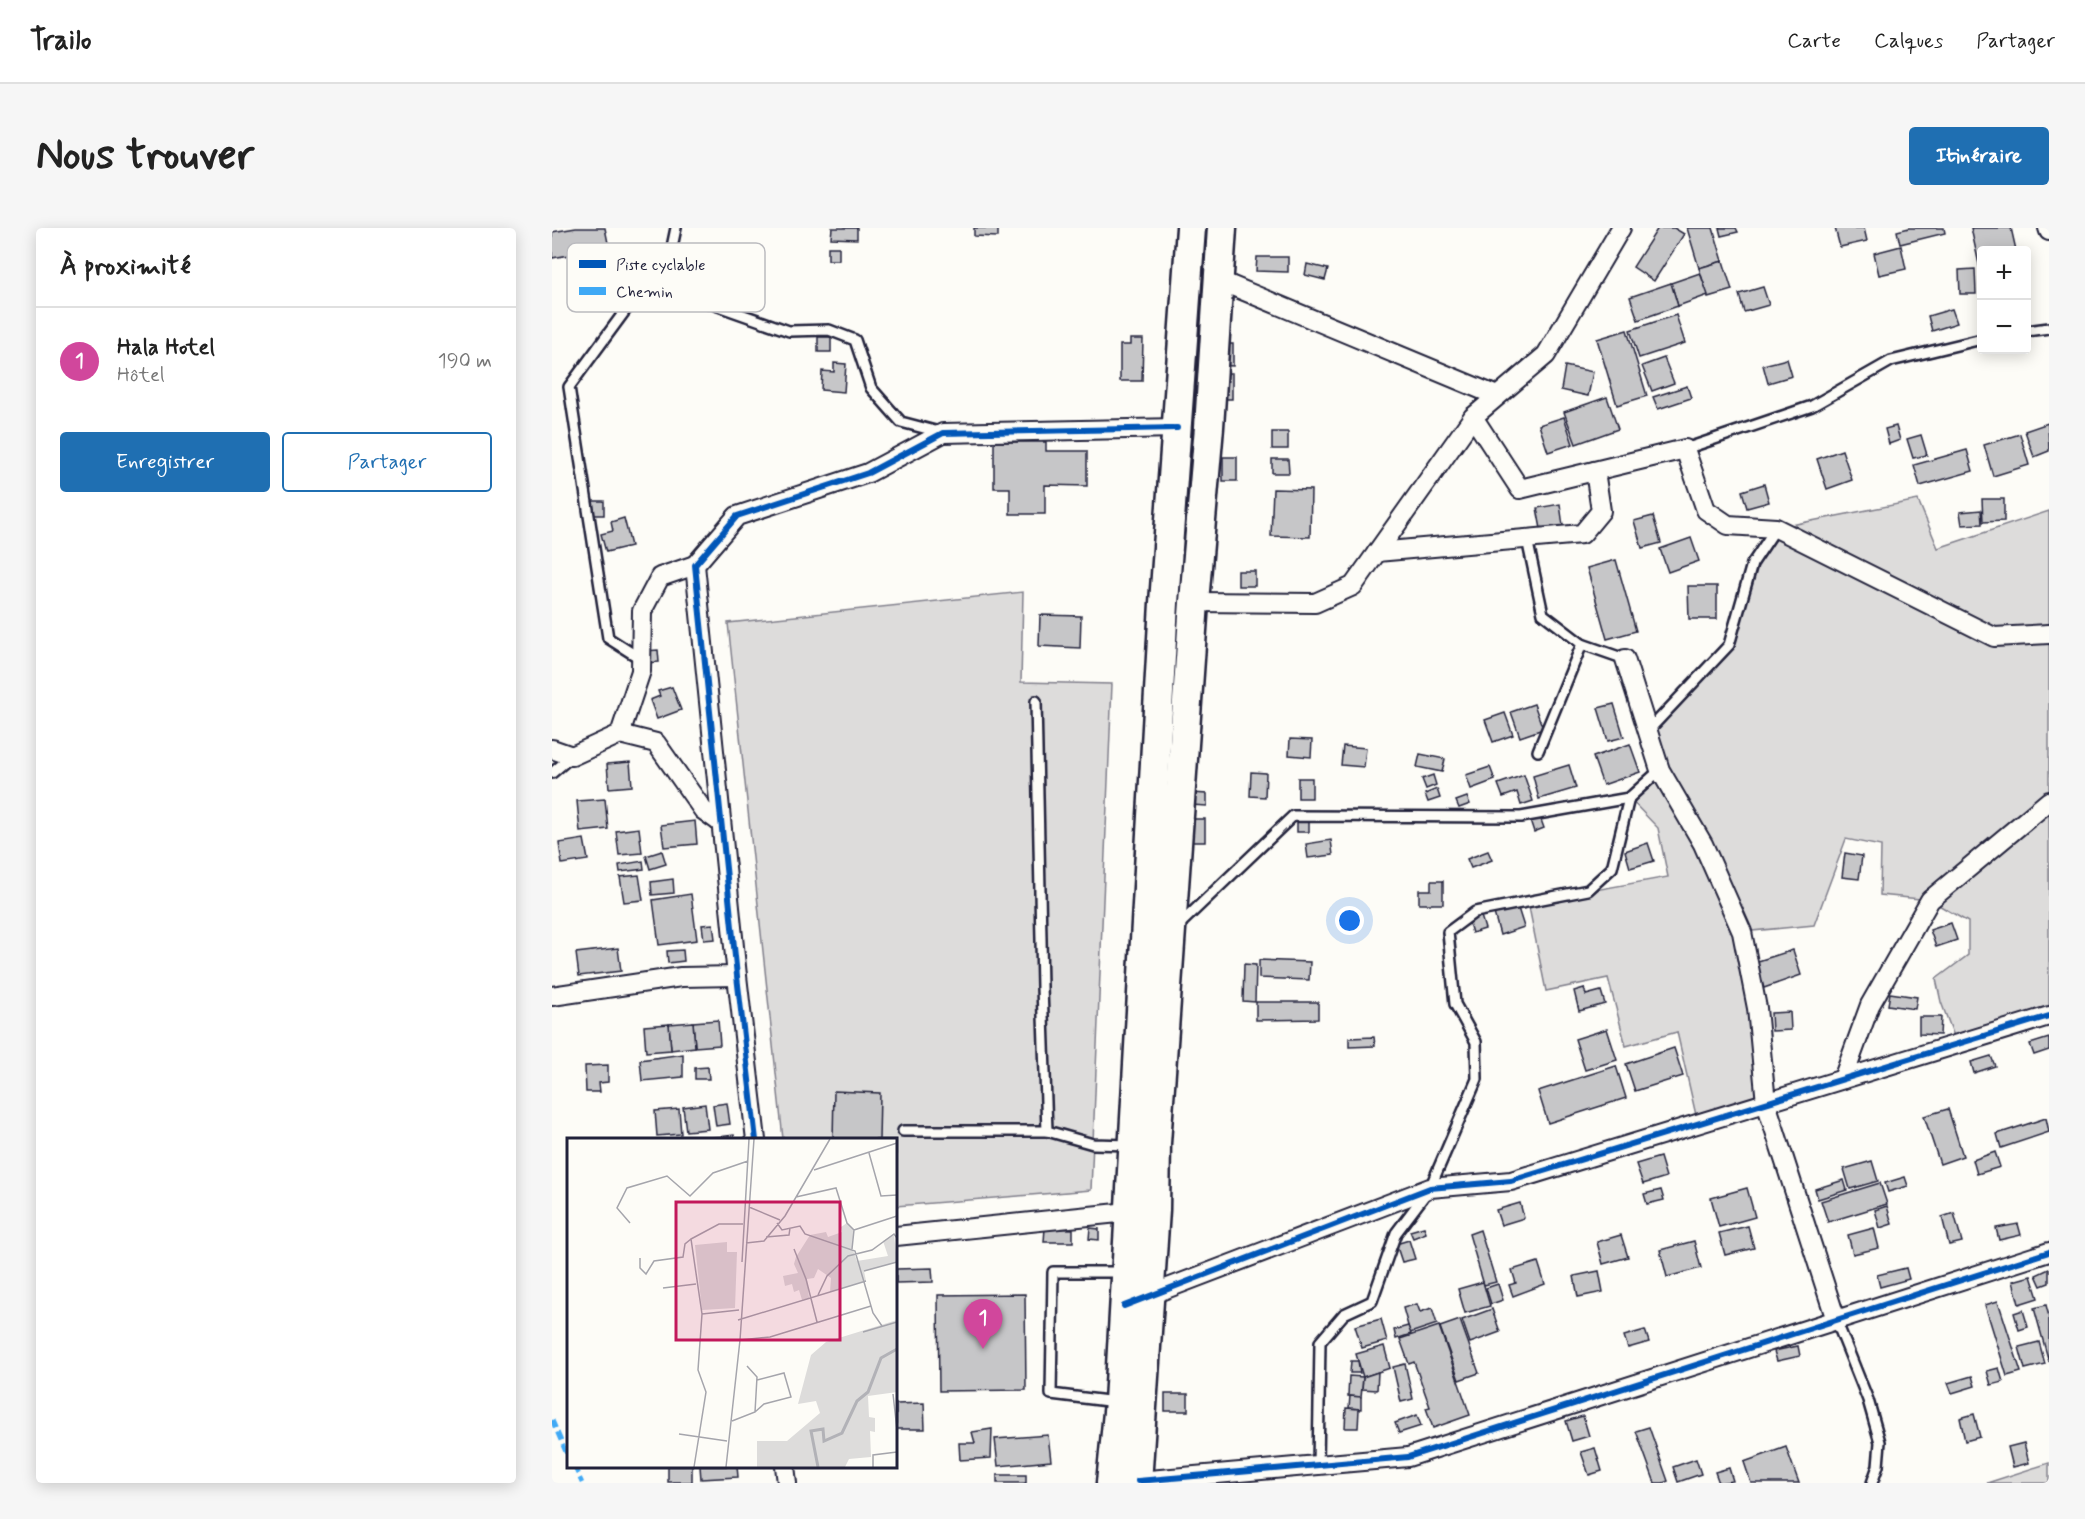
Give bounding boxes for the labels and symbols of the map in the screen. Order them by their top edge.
legend [567,243,765,312]
text: Piste cyclable [616,255,705,276]
text: Chemin [616,282,673,303]
your location [1335,906,1364,935]
inset map [567,1138,897,1468]
pin: 1 [964,1300,1002,1349]

